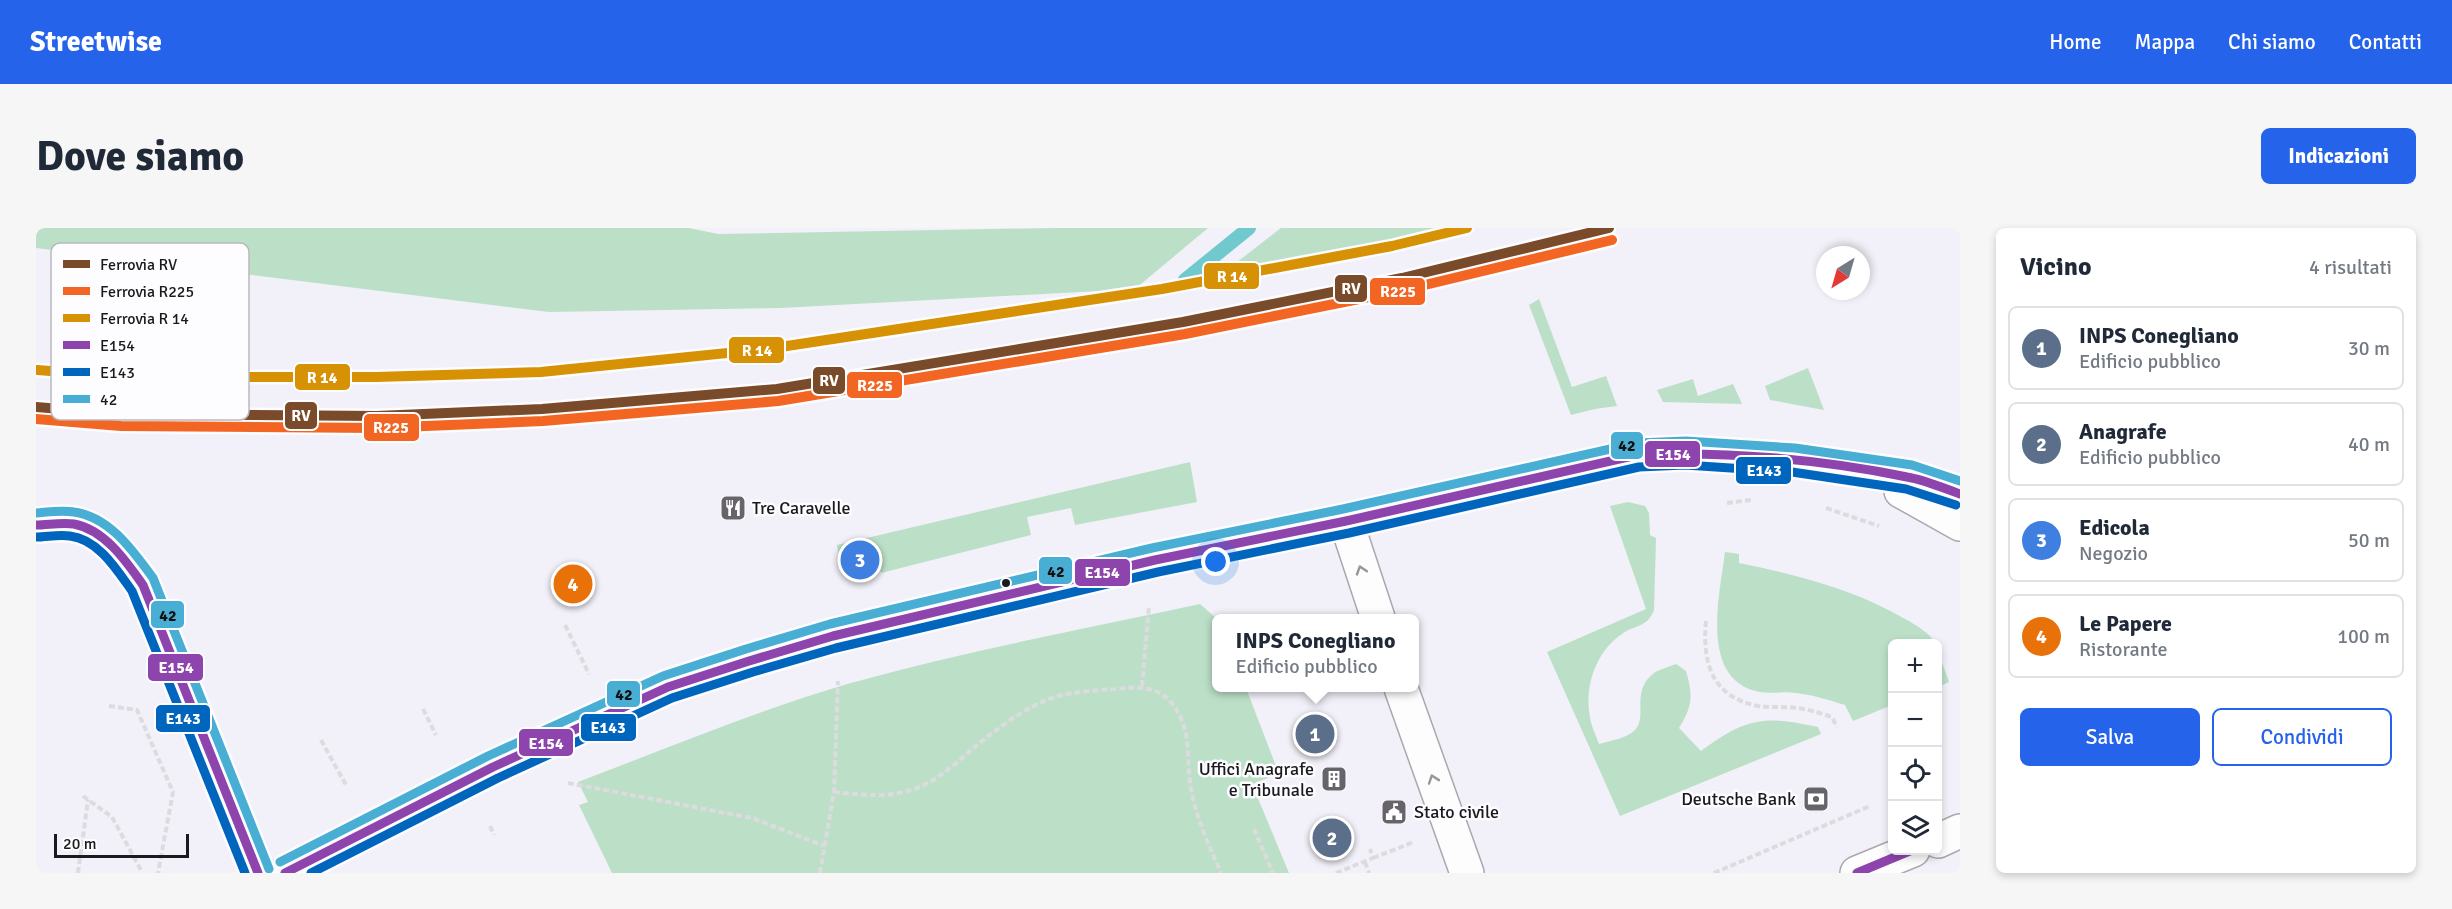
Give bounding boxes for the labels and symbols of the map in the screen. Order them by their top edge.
legend [51,243,249,420]
north arrow [1816,246,1870,300]
text: Ferrovia RV [100,255,177,275]
line badge: R 14 [1203,262,1260,290]
text: R 14 [1217,267,1248,287]
line badge: RV [1334,274,1368,303]
line badge: R225 [1369,277,1426,306]
text: RV [1341,279,1361,299]
text: Ferrovia R225 [100,282,194,302]
text: R225 [1380,282,1416,302]
text: Ferrovia R 14 [100,309,189,329]
text: E154 [100,336,135,356]
line badge: R 14 [728,336,785,364]
text: R 14 [742,341,773,361]
text: E143 [100,363,135,383]
line badge: R 14 [294,363,351,391]
line badge: RV [812,366,846,395]
text: R 14 [307,368,338,388]
text: RV [819,371,839,391]
line badge: R225 [846,371,903,399]
text: R225 [857,376,893,396]
text: 42 [100,390,117,410]
line badge: RV [284,401,318,430]
text: RV [291,406,311,426]
line badge: R225 [363,413,420,442]
text: R225 [373,418,409,438]
line badge: 42 [1610,431,1644,460]
text: 42 [1618,436,1636,456]
line badge: E154 [1644,440,1701,468]
text: E154 [1655,445,1691,465]
line badge: E143 [1735,456,1792,485]
text: E143 [1746,461,1782,481]
restaurant icon: Tre Caravelle [718,493,748,523]
place label: Tre Caravelle [752,497,851,519]
pin: 3 [840,538,880,582]
your location [1201,547,1230,576]
line badge: 42 [1038,556,1073,585]
line badge: E154 [1074,558,1131,587]
pin: 4 [554,562,592,606]
text: 42 [1047,562,1065,582]
text: E154 [1084,563,1120,583]
one-way arrow [1356,565,1368,576]
unlabelled marker [1000,577,1012,589]
line badge: 42 [150,600,185,629]
text: 42 [159,606,177,626]
line badge: E154 [147,653,204,682]
text: E154 [158,658,194,678]
line badge: 42 [606,680,641,708]
text: 42 [615,685,633,705]
line badge: E143 [155,704,211,733]
text: E143 [165,709,201,729]
pin: 1 [1296,712,1334,756]
line badge: E143 [580,713,637,742]
text: E143 [590,718,626,738]
line badge: E154 [518,728,574,757]
text: E154 [528,734,564,754]
place label: Uffici Anagrafe e Tribunale [1199,758,1314,801]
building icon: Uffici Anagrafe e Tribunale [1319,764,1349,794]
one-way arrow [1427,774,1440,784]
bank icon: Deutsche Bank [1801,784,1831,814]
place label: Deutsche Bank [1681,788,1796,810]
public building icon: Stato civile [1379,797,1409,827]
place label: Stato civile [1414,801,1499,823]
pin: 2 [1312,816,1352,860]
scale bar [54,831,189,858]

